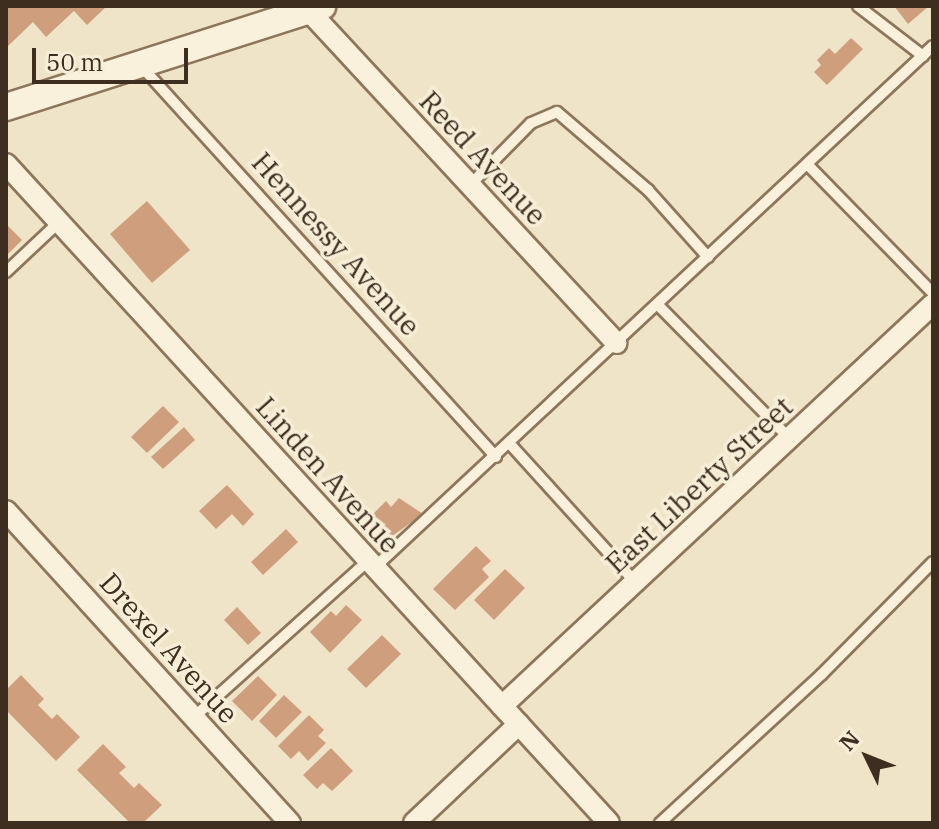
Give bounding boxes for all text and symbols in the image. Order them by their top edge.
scale bar [36,32,192,82]
text: 50 m [46,46,103,78]
street label: Reed Avenue [413,84,553,232]
street label: Hennessy Avenue [245,146,427,342]
street label: Linden Avenue [249,390,407,560]
street label: East Liberty Street [599,390,799,580]
street label: Drexel Avenue [93,566,245,730]
north arrow [827,717,907,797]
text: N [833,724,866,757]

